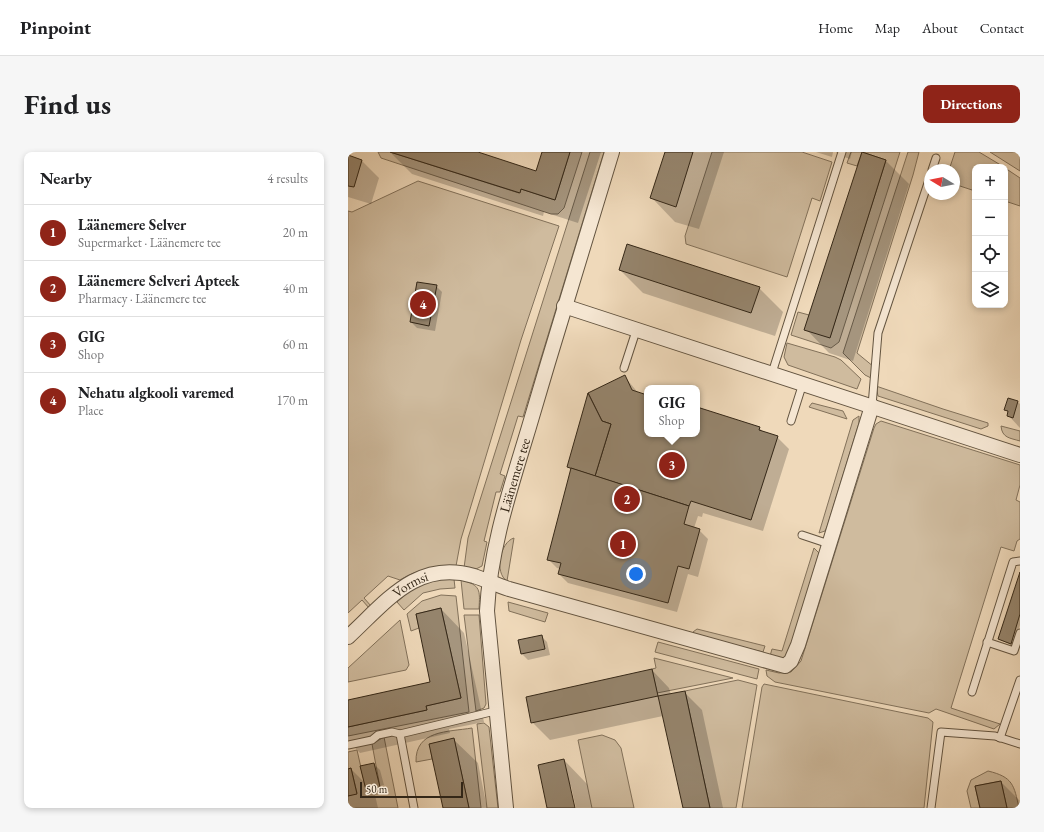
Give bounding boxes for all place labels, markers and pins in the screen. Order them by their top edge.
pin: 4 [410,289,436,319]
pin: 3 [659,450,685,480]
pin: 2 [614,484,640,514]
pin: 1 [610,529,636,559]

